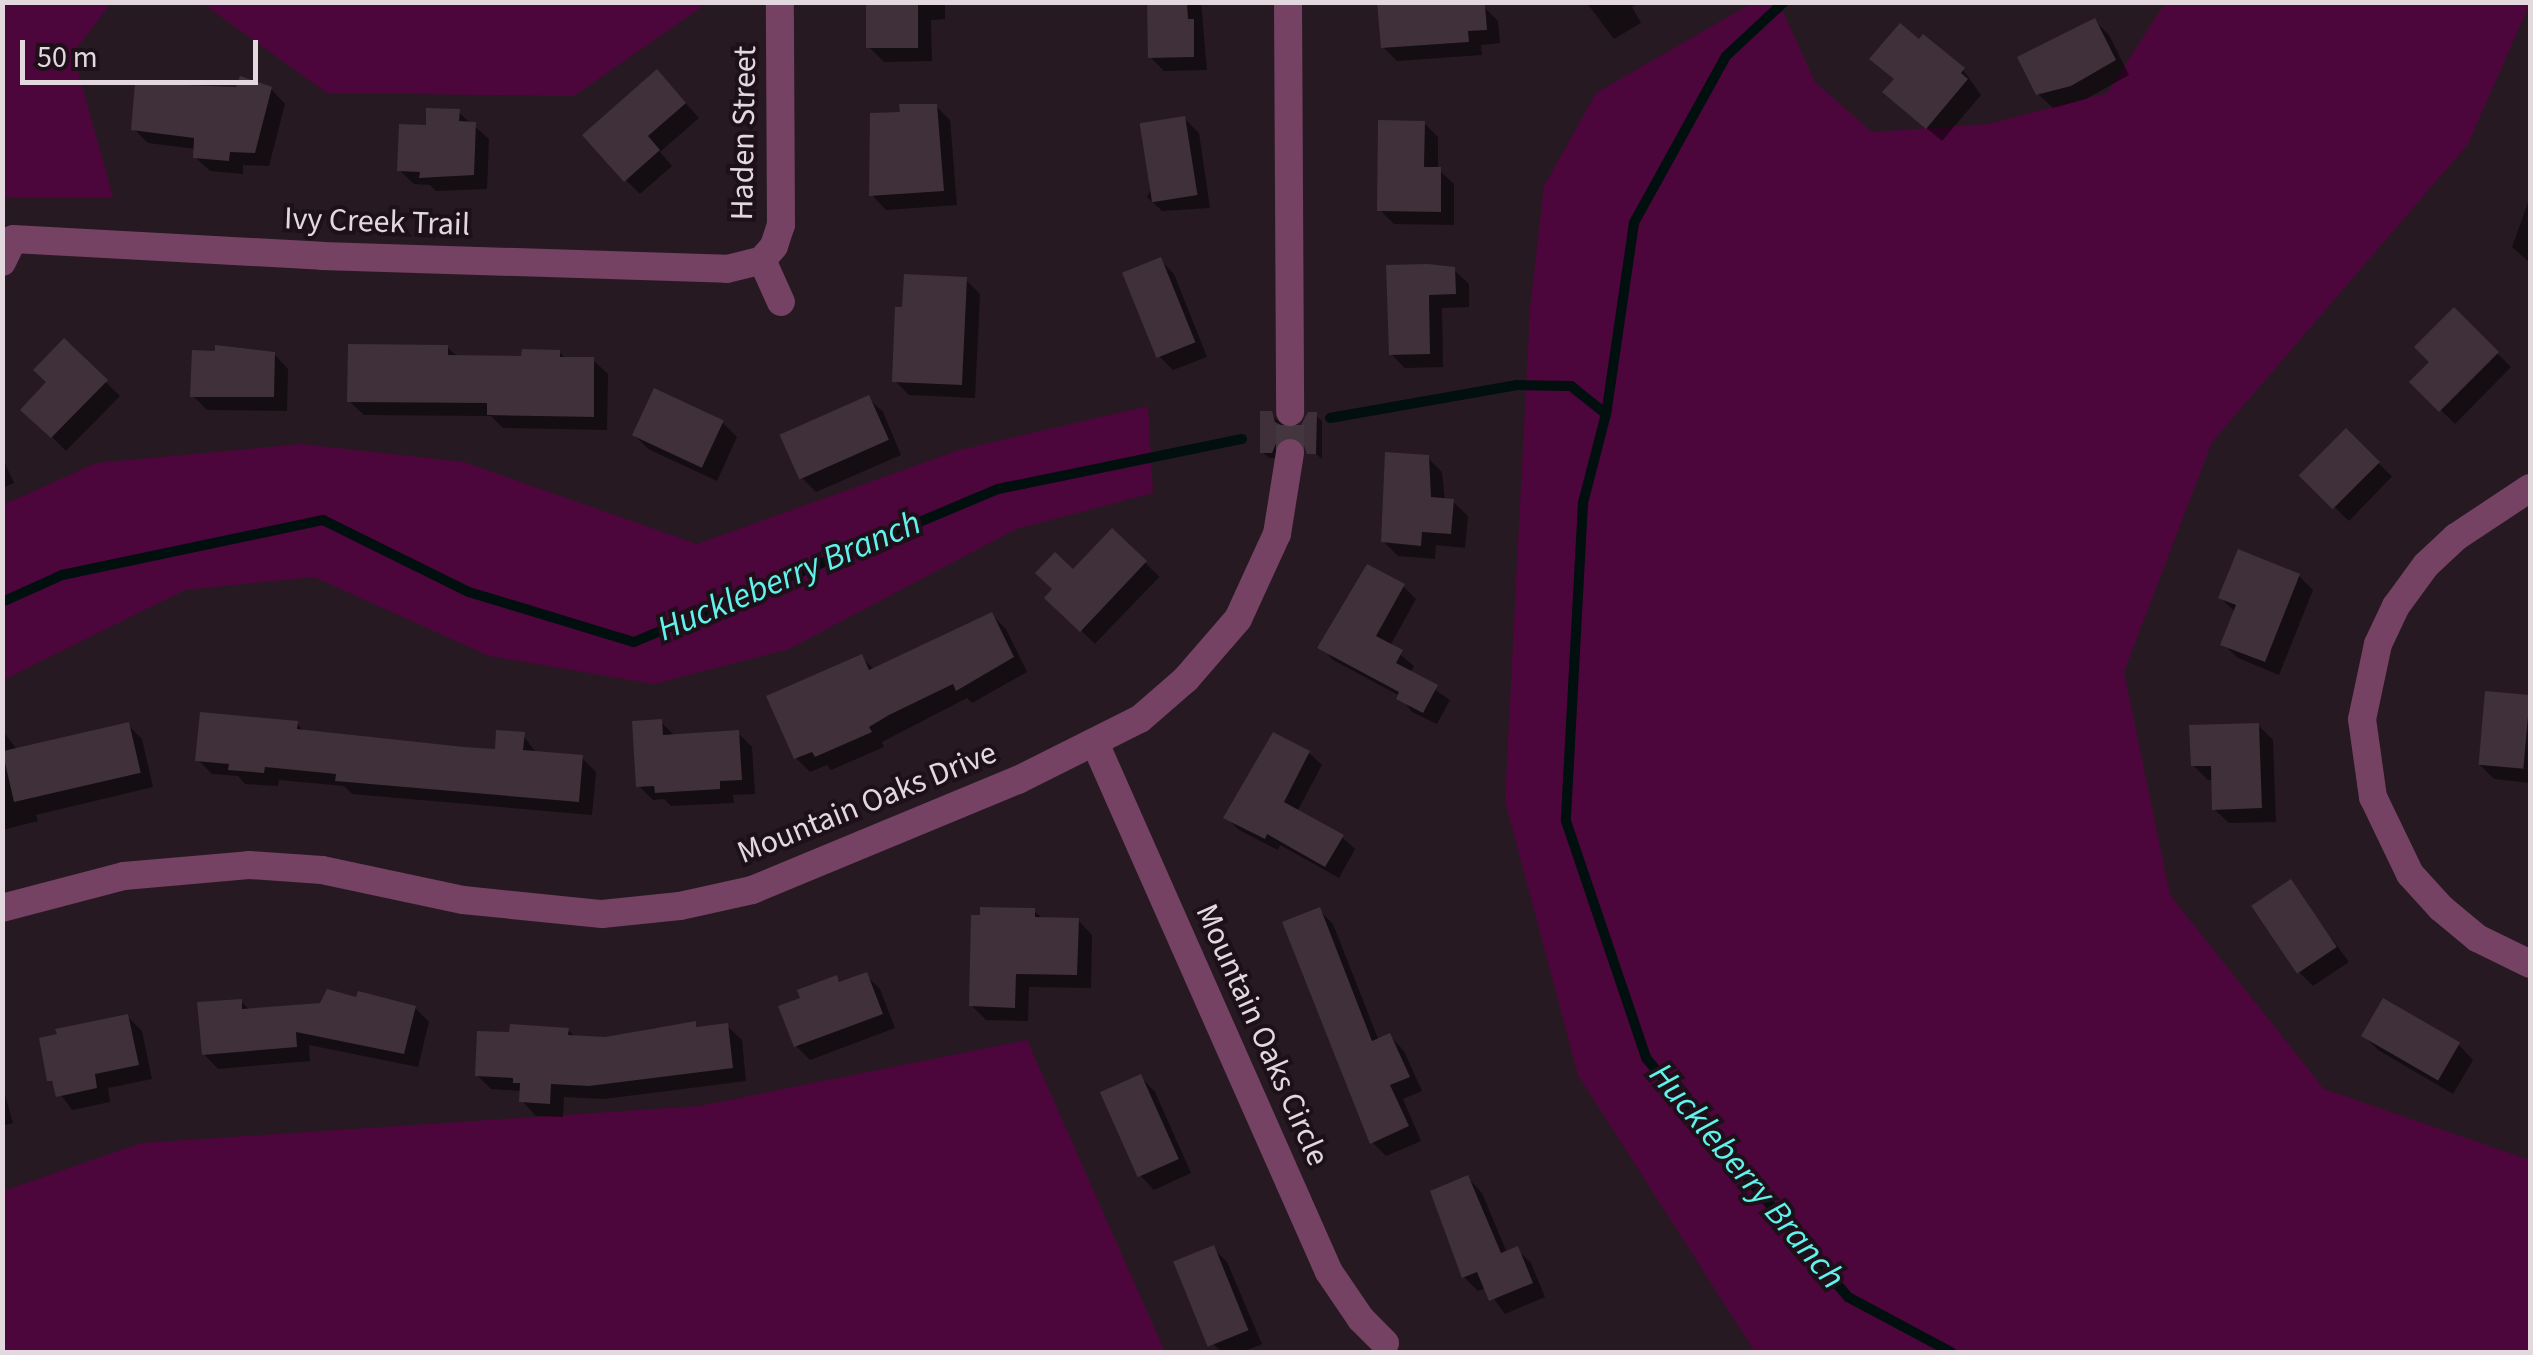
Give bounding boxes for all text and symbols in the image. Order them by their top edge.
scale bar [25,20,262,82]
text: 50 m [37,36,98,79]
street label: Haden Street [723,45,765,221]
street label: Ivy Creek Trail [283,200,471,244]
water label: Huckleberry Branch [651,502,927,650]
street label: Mountain Oaks Drive [732,734,1002,872]
street label: Mountain Oaks Circle [1187,898,1337,1172]
water label: Huckleberry Branch [1640,1054,1854,1298]

